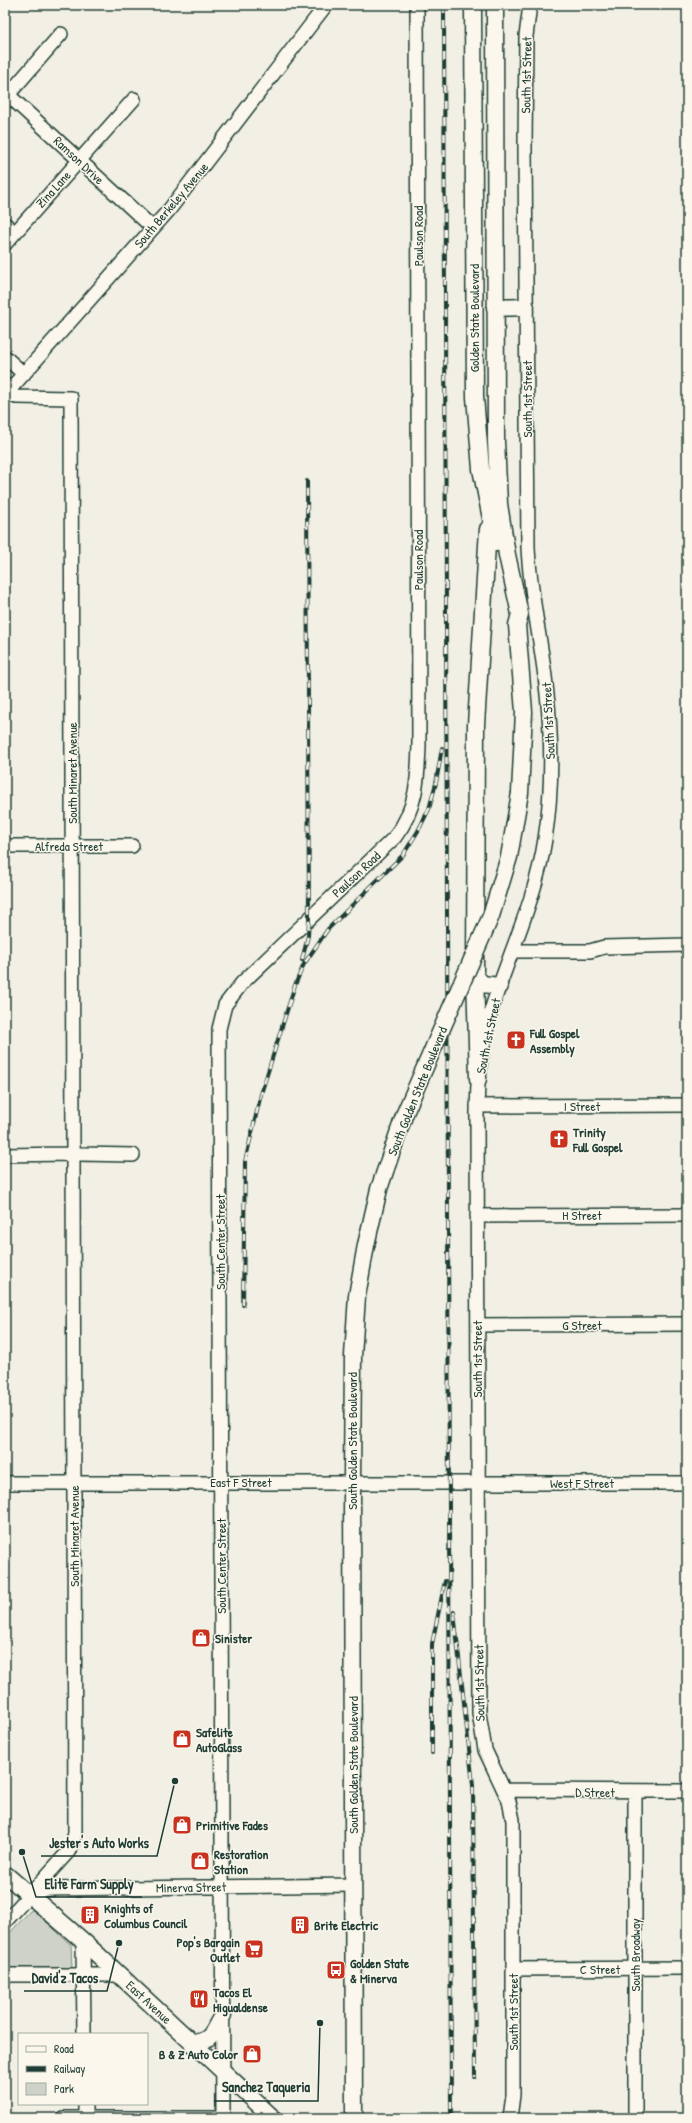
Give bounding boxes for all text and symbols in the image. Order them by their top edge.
street label: South 1st Street [516,36,536,114]
street label: Ramson Drive [50,132,108,188]
street label: South Berkeley Avenue [130,158,212,252]
street label: Zina Lane [31,166,75,212]
street label: Paulson Road [409,206,427,266]
street label: Golden State Boulevard [465,264,483,372]
street label: South 1st Street [518,360,536,437]
street label: Paulson Road [409,530,427,590]
street label: South 1st Street [537,682,559,760]
street label: South Minaret Avenue [63,722,81,824]
street label: Alfreda Street [35,837,104,855]
street label: Paulson Road [328,847,384,901]
street label: South 1st Street [471,996,505,1075]
street label: South Golden State Boulevard [383,1024,451,1158]
place label: Full Gospel Assembly [529,1024,580,1058]
church icon: Full Gospel Assembly [505,1029,527,1051]
street label: I Street [564,1097,601,1115]
place label: Trinity Full Gospel [572,1123,623,1157]
church icon: Trinity Full Gospel [548,1128,570,1150]
street label: South Center Street [211,1194,229,1290]
street label: H Street [562,1206,602,1224]
street label: G Street [562,1316,602,1334]
street label: South 1st Street [468,1320,486,1397]
street label: South Golden State Boulevard [343,1372,361,1510]
street label: East F Street [210,1473,272,1491]
street label: West F Street [550,1474,614,1492]
street label: South Minaret Avenue [65,1485,83,1587]
street label: South Center Street [212,1518,230,1614]
shop icon: Sinister [190,1627,212,1649]
place label: Sinister [215,1629,253,1647]
street label: South 1st Street [469,1644,489,1722]
street label: South Golden State Boulevard [344,1696,362,1834]
place label: Safelite AutoGlass [196,1723,242,1756]
shop icon: Safelite AutoGlass [171,1728,193,1750]
street label: D Street [575,1783,615,1801]
shop icon: Primitive Fades [171,1814,193,1836]
place label: Primitive Fades [196,1816,268,1834]
callout: Jester's Auto Works [41,1830,157,1856]
text: Jester's Auto Works [49,1833,150,1852]
place label: Restoration Station [214,1845,269,1878]
shop icon: Restoration Station [189,1850,211,1872]
callout: Elite Farm Supply [36,1871,142,1897]
text: Elite Farm Supply [44,1874,134,1895]
street label: Minerva Street [156,1877,227,1897]
place label: Knights of Columbus Council [104,1899,188,1932]
building icon: Knights of Columbus Council [79,1904,101,1926]
building icon: Brite Electric [289,1914,311,1936]
place label: Brite Electric [314,1916,379,1934]
street label: South Broadway [626,1918,644,1991]
place label: Pop's Bargain Outlet [176,1933,241,1966]
supermarket icon: Pop's Bargain Outlet [243,1938,265,1960]
place label: Golden State & Minerva [350,1954,410,1987]
bus stop icon: Golden State & Minerva [325,1959,347,1981]
street label: C Street [580,1960,621,1978]
callout: David'z Tacos [24,1965,107,1991]
text: David'z Tacos [32,1968,99,1987]
street label: South 1st Street [504,1973,522,2050]
street label: East Avenue [122,1976,176,2028]
place label: Tacos El Higualdense [212,1983,269,2017]
restaurant icon: Tacos El Higualdense [188,1988,210,2010]
legend [18,2033,148,2105]
text: Road [54,2040,74,2057]
shop icon: B & Z Auto Color [241,2043,263,2065]
place label: B & Z Auto Color [159,2045,239,2063]
text: Railway [54,2060,85,2077]
callout: Sanchez Taqueria [214,2075,318,2101]
text: Sanchez Taqueria [222,2077,311,2098]
text: Park [54,2080,74,2097]

